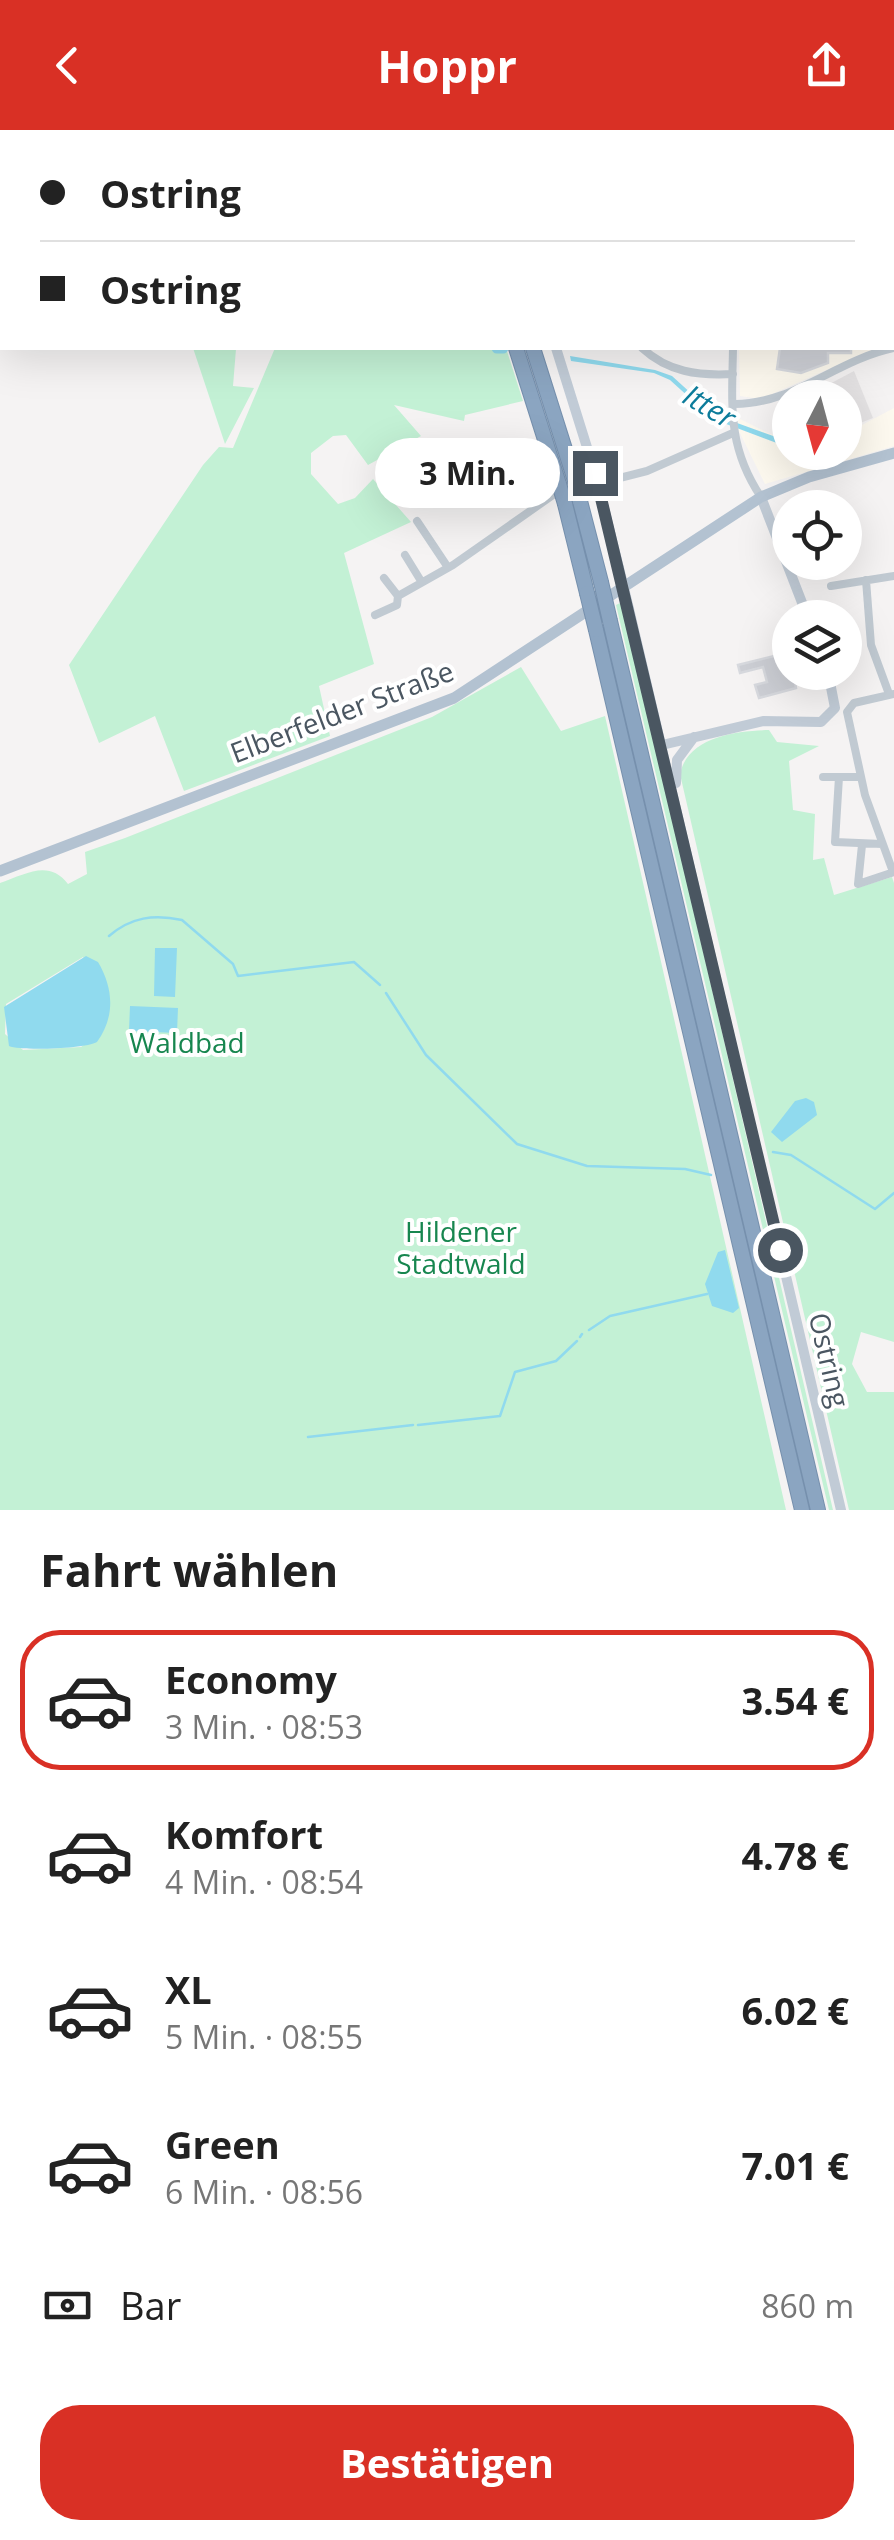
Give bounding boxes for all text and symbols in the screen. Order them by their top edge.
text: Hoppr [377,35,517,96]
icon: back [40,38,95,93]
icon: share [799,38,854,93]
text: Ostring [100,167,241,219]
text: Ostring [100,263,241,315]
water label: Itter [676,374,745,438]
north arrow [772,380,862,470]
map controls [772,380,862,690]
callout: 3 Min. [375,438,560,508]
text: 3 Min. [419,451,516,494]
route end [573,451,618,496]
button: locate [772,490,862,580]
button: layers [772,600,862,690]
street label: Elberfelder Straße [225,651,459,771]
park label: Waldbad [129,1023,245,1061]
park label: Hildener Stadtwald [396,1212,526,1282]
route start [758,1228,803,1273]
street label: Ostring [801,1309,859,1411]
text: Fahrt wählen [40,1539,338,1600]
text: Economy [165,1653,337,1705]
icon: car [45,1655,135,1745]
text: 3.54 € [741,1674,849,1726]
text: 3 Min. · 08:53 [165,1705,363,1748]
text: Komfort [165,1808,323,1860]
icon: car [45,1810,135,1900]
text: 4.78 € [741,1829,849,1881]
text: 4 Min. · 08:54 [165,1860,363,1903]
text: XL [165,1963,212,2015]
icon: car [45,1965,135,2055]
text: 6.02 € [741,1984,849,2036]
text: 5 Min. · 08:55 [165,2015,363,2058]
text: Green [165,2118,280,2170]
icon: car [45,2120,135,2210]
text: 7.01 € [741,2139,849,2191]
text: 6 Min. · 08:56 [165,2170,363,2213]
icon: cash [40,2278,95,2333]
text: Bar [120,2279,181,2331]
text: 860 m [761,2284,854,2327]
button: Bestätigen [40,2405,854,2520]

